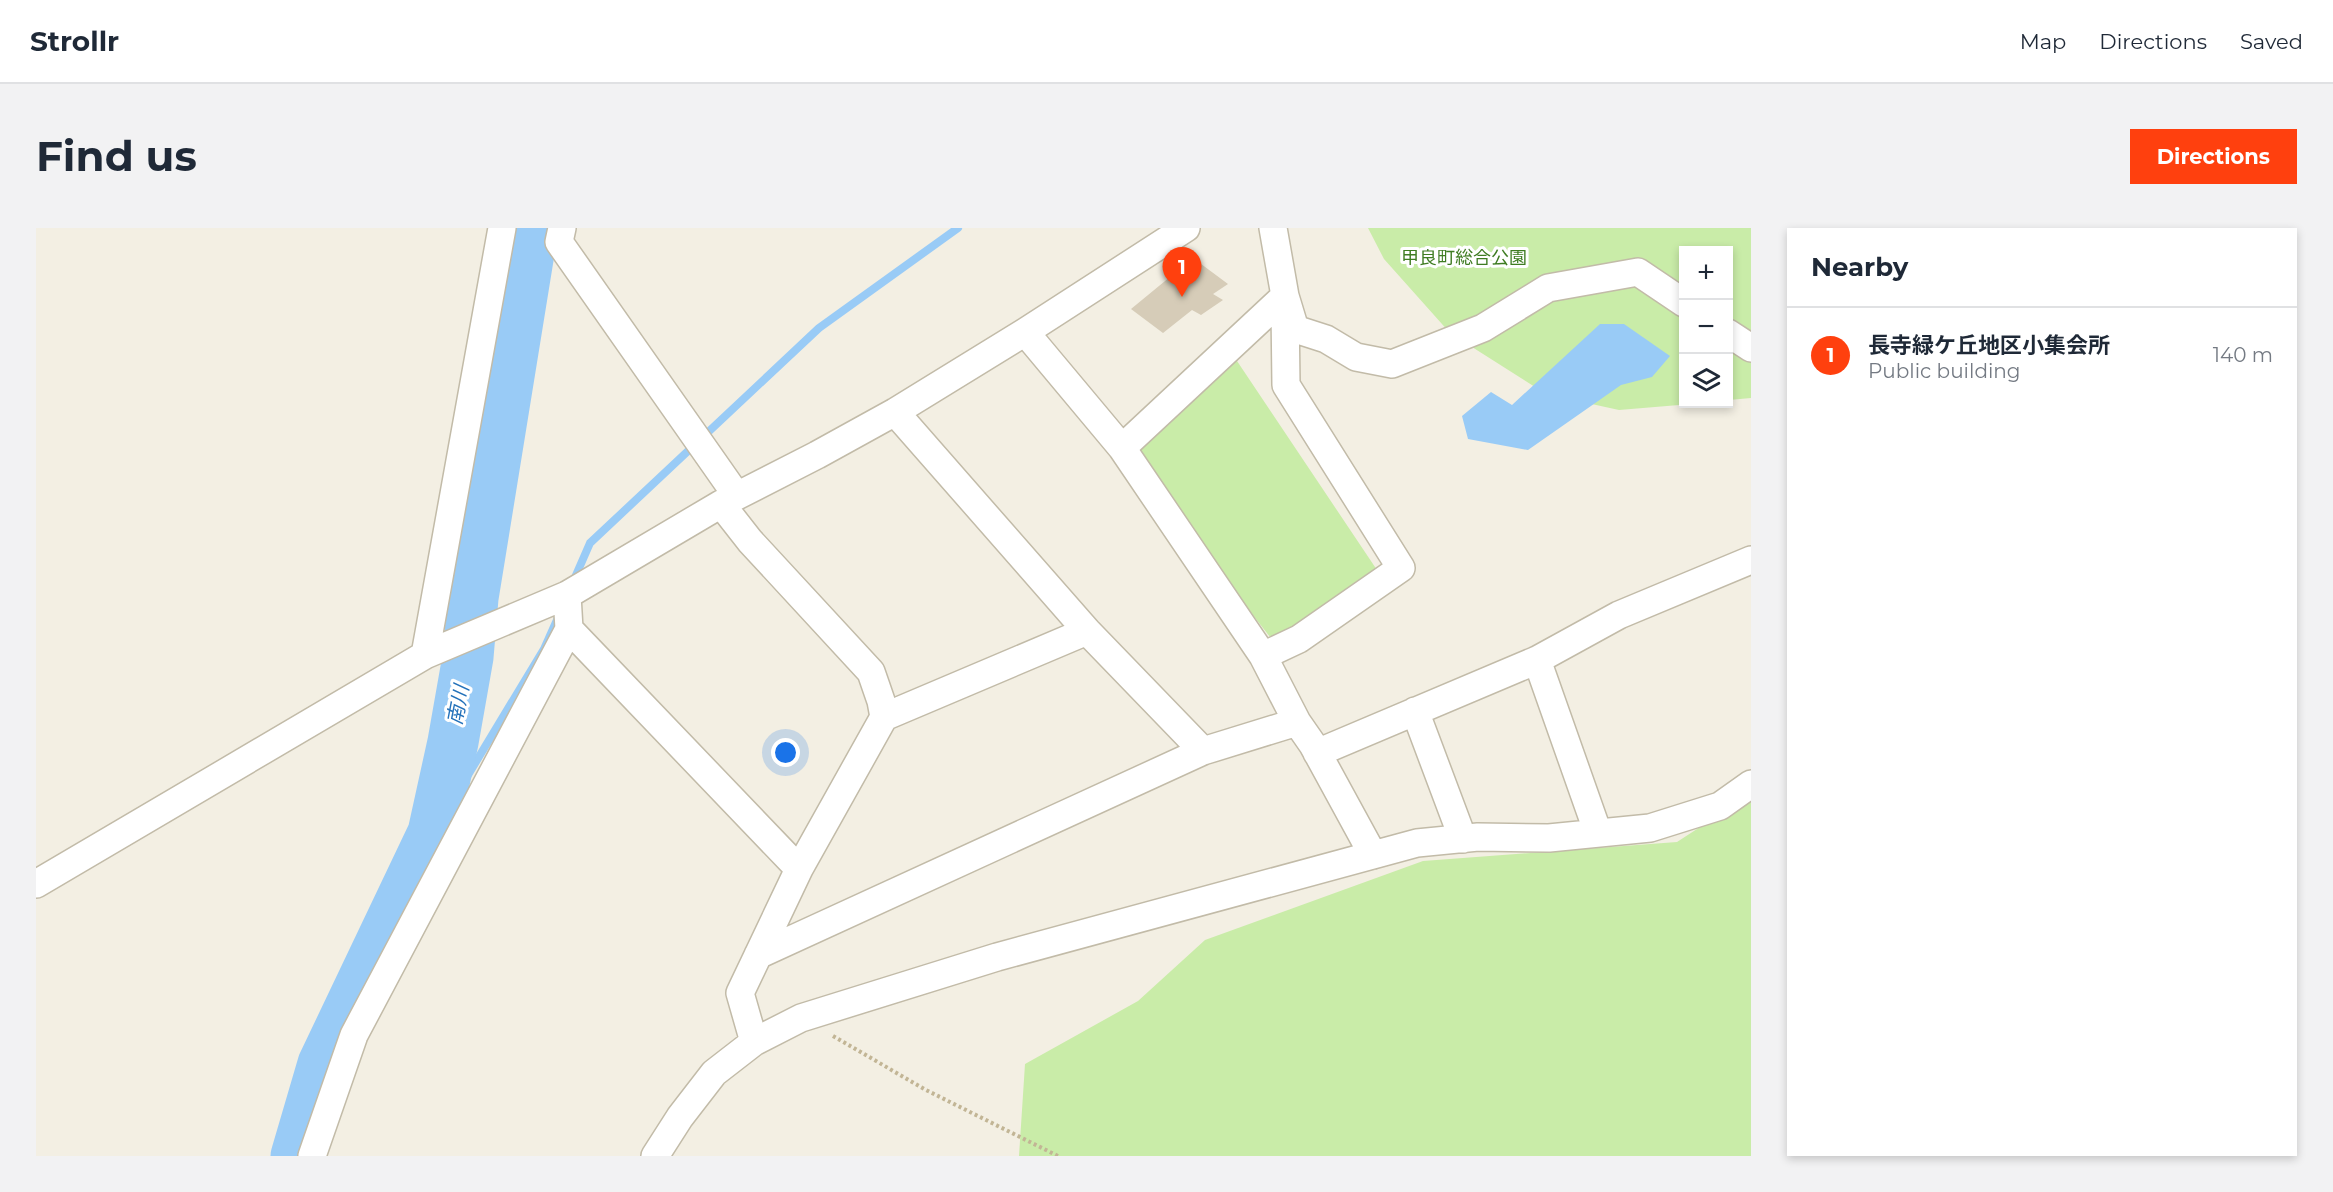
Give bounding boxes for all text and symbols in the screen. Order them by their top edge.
text: Strollr [30,24,119,58]
text: Map [2020,29,2066,54]
text: Directions [2099,29,2207,54]
text: Saved [2240,29,2303,54]
button: Directions [2130,129,2297,184]
text: Find us [36,130,197,182]
map controls [1679,246,1733,408]
button: + [1679,246,1733,300]
park label: 甲良町総合公園 [1401,247,1527,269]
pin: 1 [1162,248,1202,297]
text: Nearby [1811,251,1908,283]
button: − [1679,300,1733,354]
text: 長寺緑ケ丘地区小集会所 [1868,332,2110,359]
text: 1 [1827,343,1834,367]
text: 140 m [2213,343,2273,367]
button: layers [1679,354,1733,408]
text: Public building [1868,359,2021,383]
water label: 南川 [442,681,474,727]
your location [771,738,800,767]

